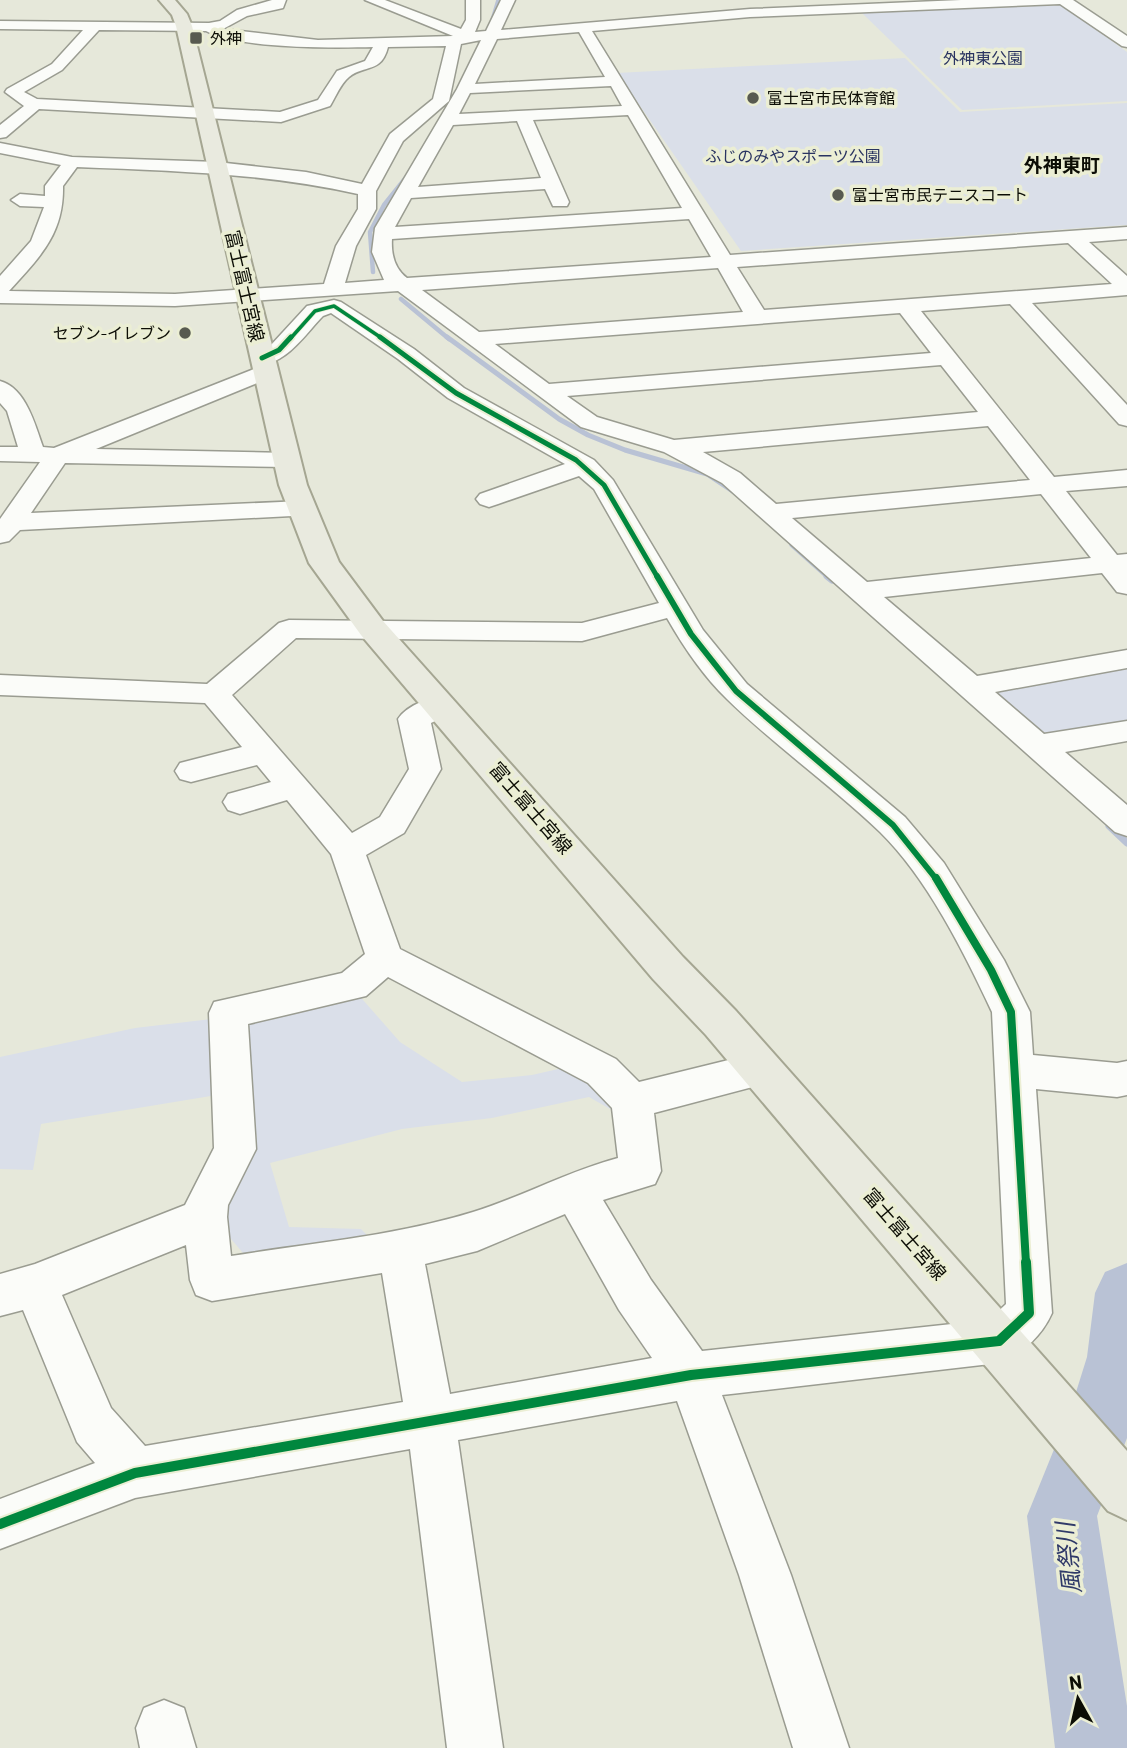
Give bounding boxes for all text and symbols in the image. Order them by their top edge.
place label: 外神 [210,28,242,47]
marker: 外神 [188,30,204,46]
park label: 外神東公園 [943,48,1023,67]
place label: 富士宮市民体育館 [767,88,895,107]
marker: 富士宮市民体育館 [745,90,761,106]
park label: ふじのみやスポーツ公園 [705,146,881,165]
district label: 外神東町 [1024,153,1100,176]
place label: 富士宮市民テニスコート [852,185,1028,204]
marker: 富士宮市民テニスコート [830,187,846,203]
street label: 富士富士宮線 [221,228,270,344]
place label: セブン-イレブン [53,323,171,342]
marker: セブン-イレブン [177,325,193,341]
street label: 富士富士宮線 [485,757,577,858]
street label: 富士富士宮線 [859,1183,951,1284]
water label: 風祭川 [1049,1518,1086,1595]
north arrow [1043,1664,1113,1734]
text: N [1068,1669,1083,1694]

